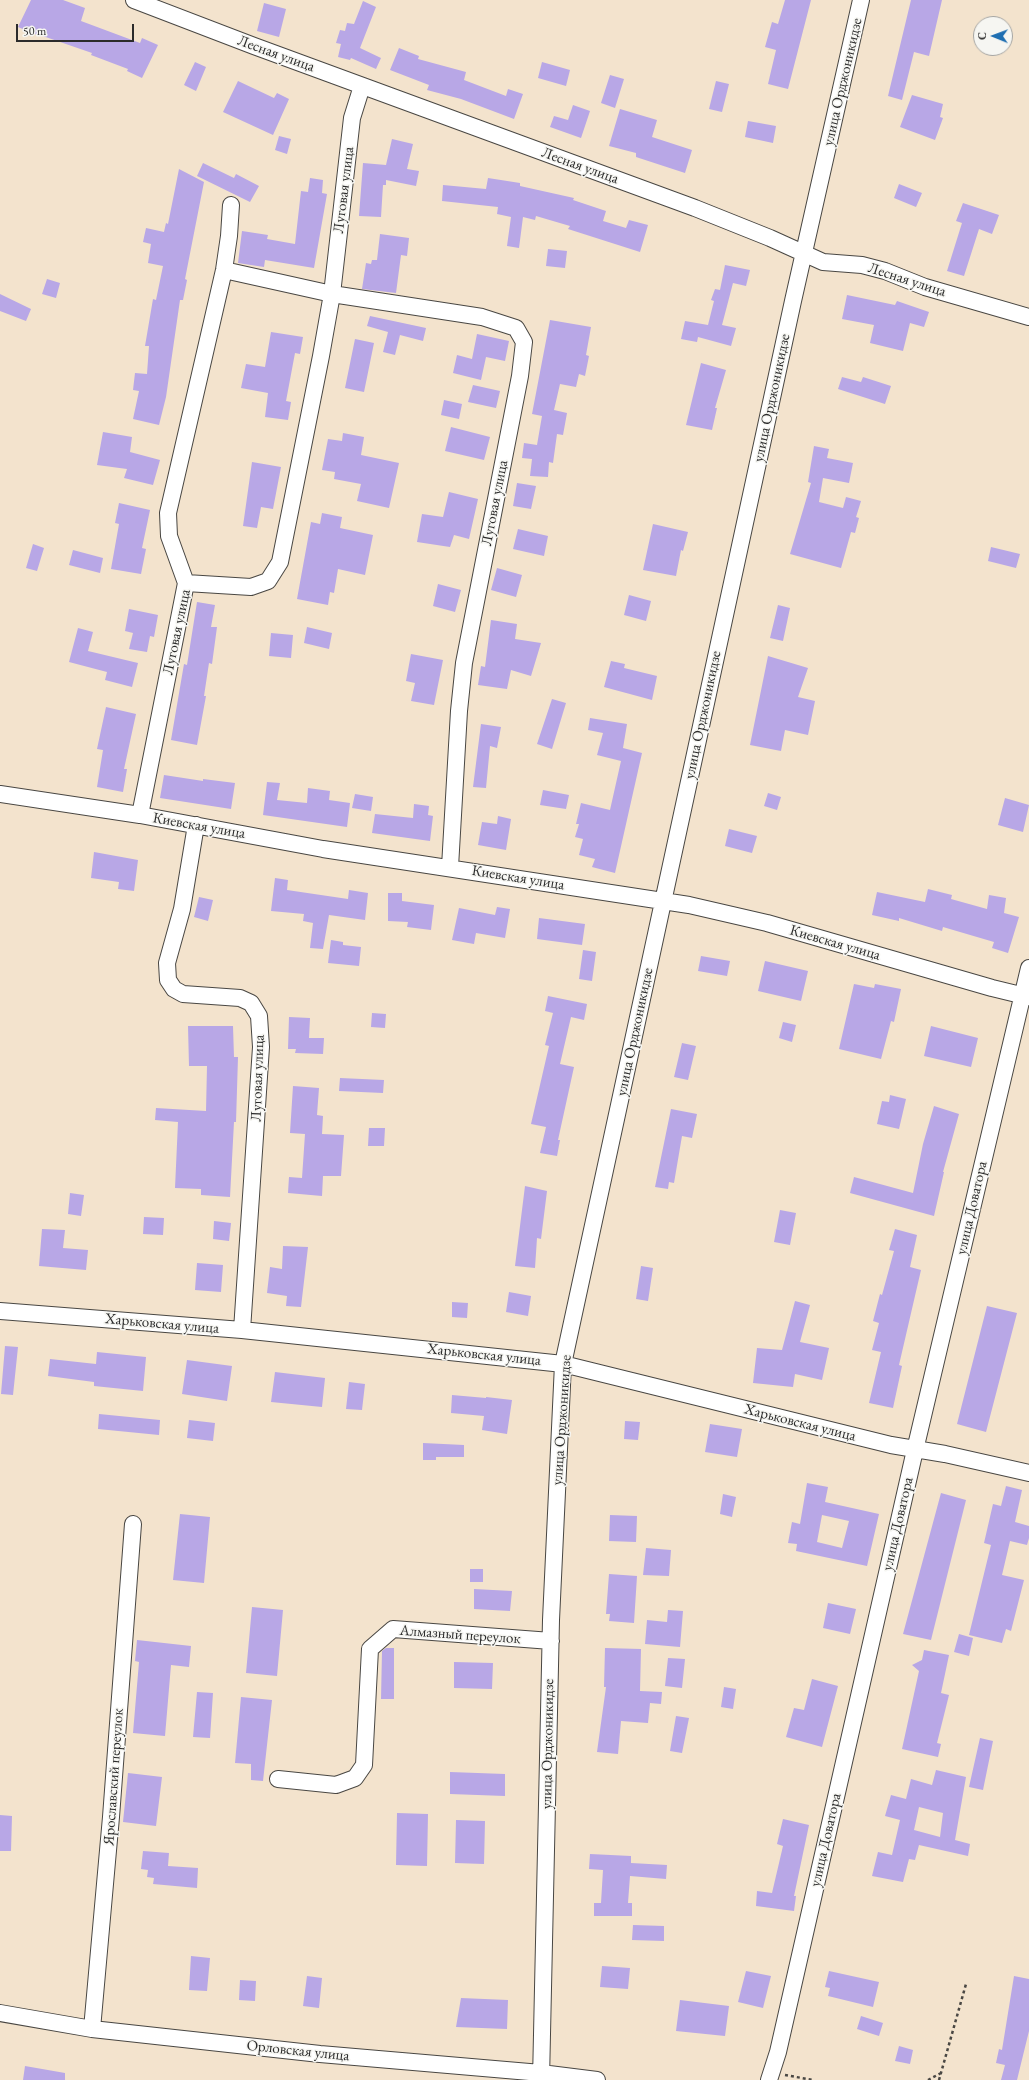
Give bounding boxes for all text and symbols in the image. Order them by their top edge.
scale bar [18,16,136,42]
street label: улица Орджоникидзе [820,16,866,148]
north arrow [973,16,1013,56]
text: 50 m [23,23,46,39]
street label: Лесная улица [235,32,317,76]
text: С [975,32,989,40]
street label: Лесная улица [539,144,621,188]
street label: Луговая улица [330,146,358,234]
street label: Лесная улица [866,259,948,301]
street label: улица Орджоникидзе [750,332,794,464]
street label: Луговая улица [478,459,512,547]
street label: Луговая улица [159,588,195,676]
street label: улица Орджоникидзе [681,649,725,781]
street label: Киевская улица [151,809,247,843]
street label: Киевская улица [470,862,566,894]
street label: Киевская улица [788,921,882,965]
street label: улица Орджоникидзе [613,966,657,1098]
street label: Луговая улица [247,1034,269,1122]
street label: улица Доватора [952,1159,992,1257]
street label: Харьковская улица [104,1310,220,1338]
street label: Харьковская улица [426,1340,542,1370]
street label: улица Орджоникидзе [548,1354,576,1486]
street label: Харьковская улица [742,1400,858,1446]
street label: улица Доватора [878,1475,918,1573]
street label: Алмазный переулок [399,1622,521,1648]
street label: улица Орджоникидзе [538,1679,558,1809]
street label: Ярославский переулок [100,1708,128,1846]
street label: улица Доватора [806,1791,846,1889]
street label: Орловская улица [246,2037,350,2065]

